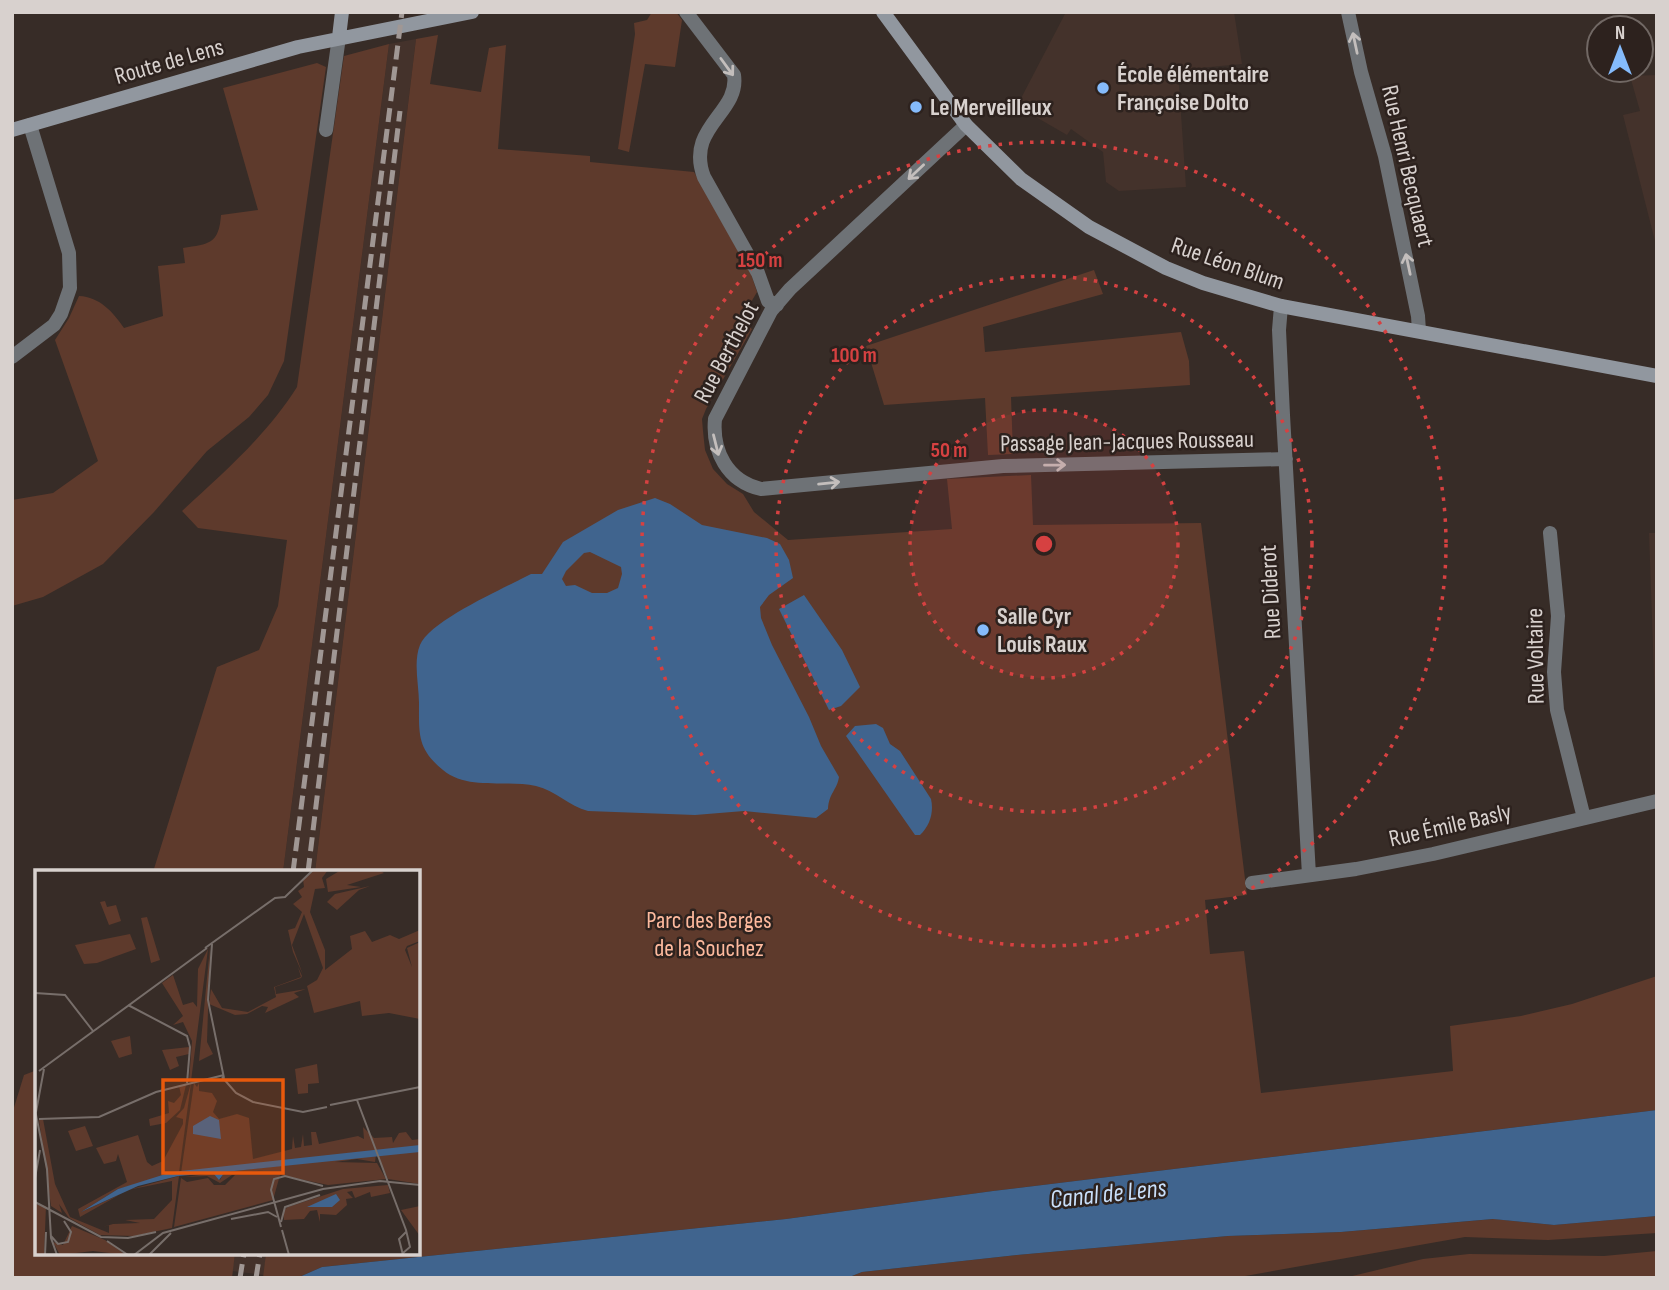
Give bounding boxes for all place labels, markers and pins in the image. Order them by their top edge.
place label: École élémentaire Françoise Dolto [1117,60,1269,117]
marker: École élémentaire Françoise Dolto [1095,80,1111,96]
place label: Le Merveilleux [930,93,1052,122]
marker: Le Merveilleux [908,99,924,115]
centre of rings [1032,532,1056,556]
place label: Salle Cyr Louis Raux [997,602,1087,659]
marker: Salle Cyr Louis Raux [975,622,991,638]

